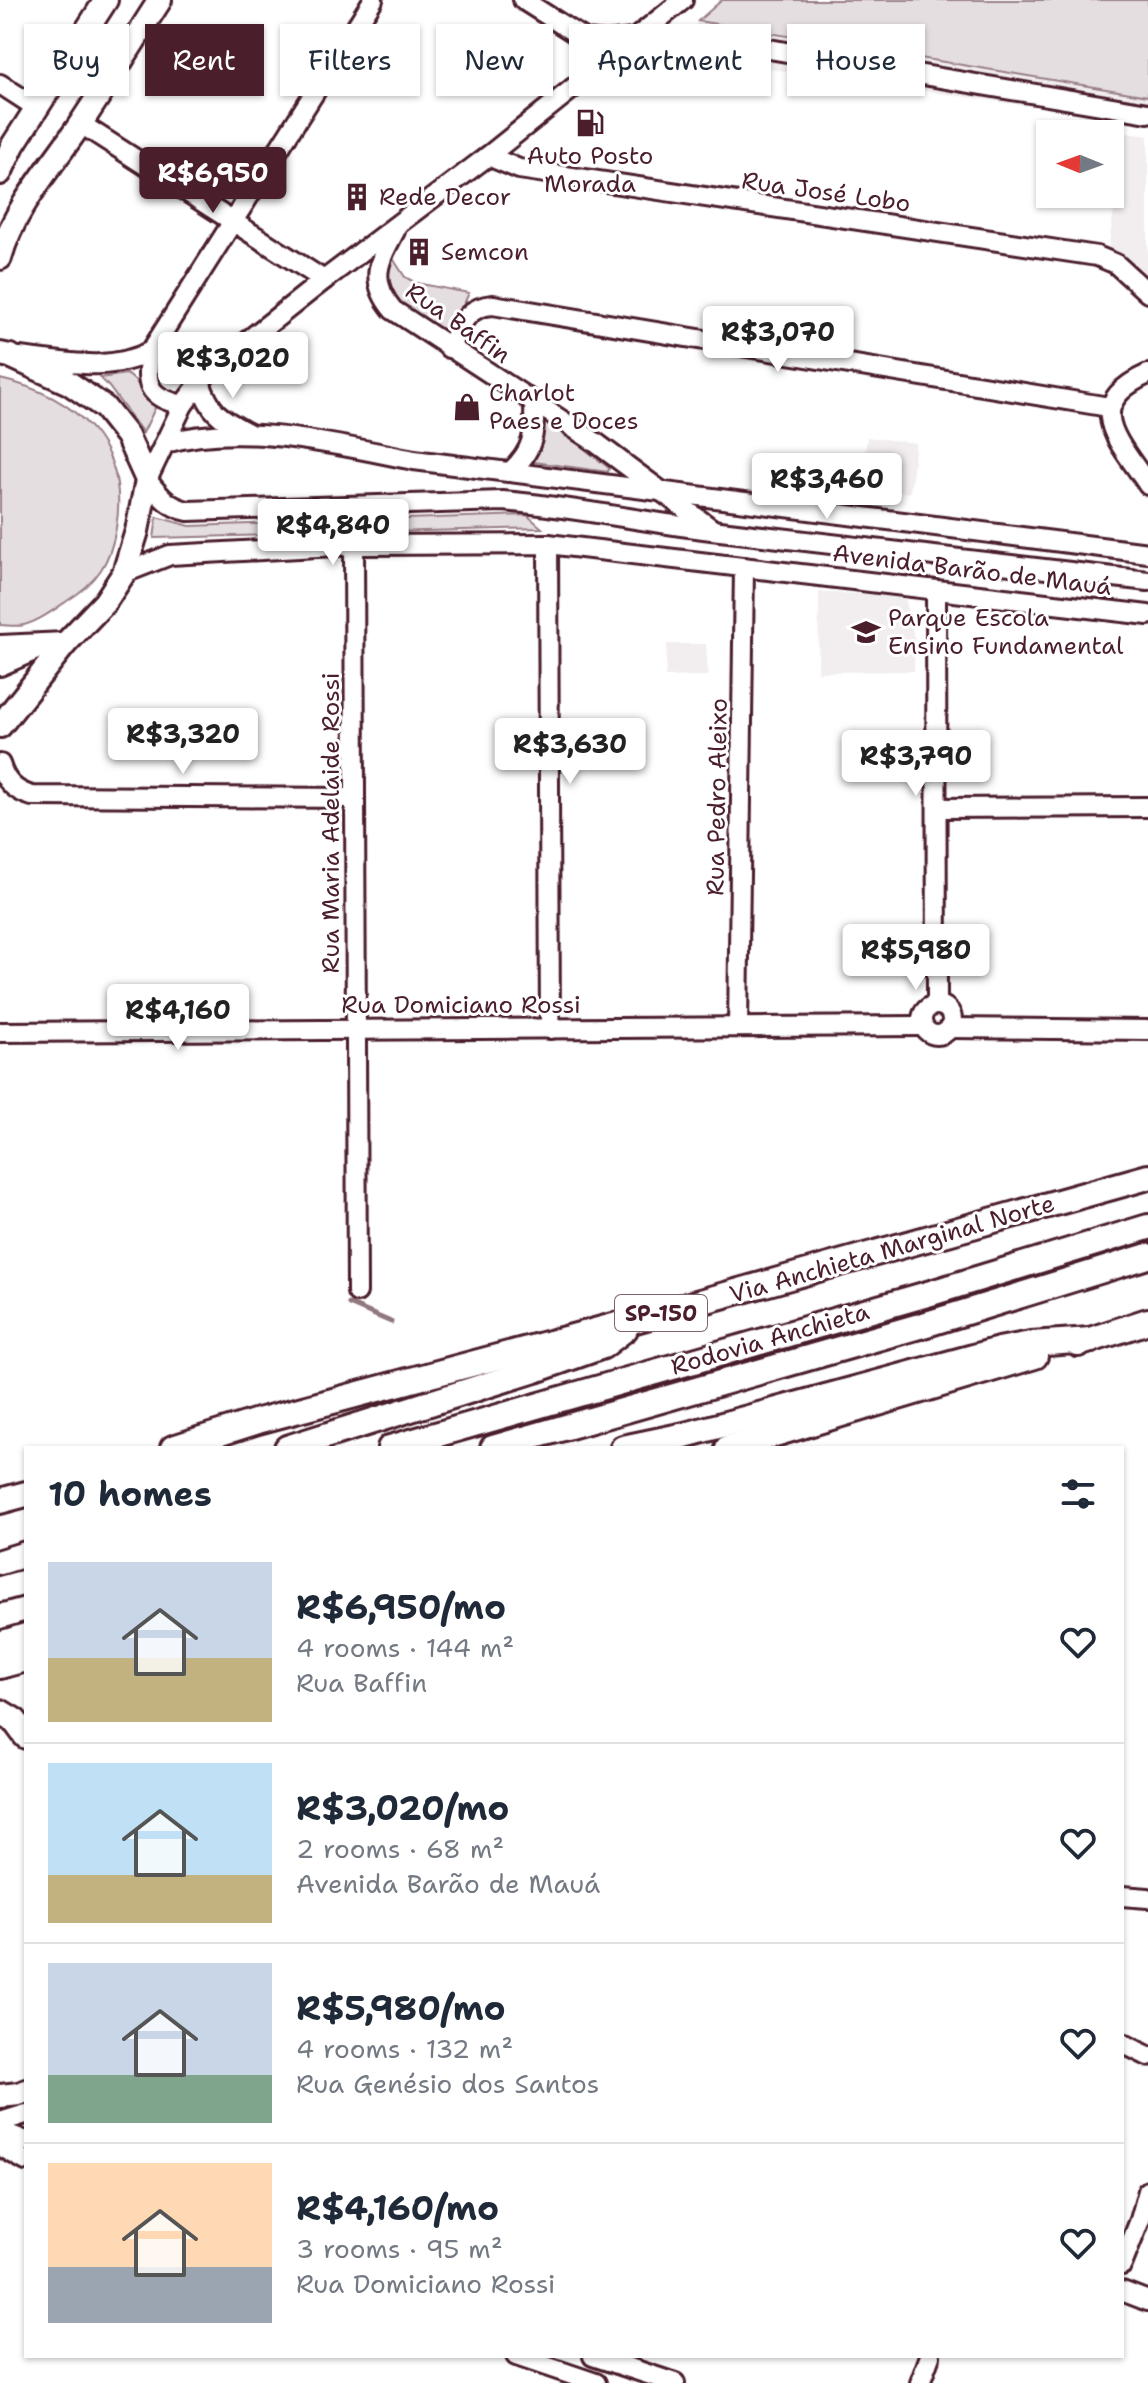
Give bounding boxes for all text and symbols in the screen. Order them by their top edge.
chip: Buy [24,24,129,96]
chip: Rent [145,24,264,96]
chip: Filters [280,24,420,96]
chip: New [436,24,553,96]
chip: Apartment [569,24,771,96]
chip: House [787,24,925,96]
fuel station icon: Auto Posto Morada [575,108,605,138]
north arrow [1036,120,1124,208]
map controls [1036,120,1124,208]
place label: Auto Posto Morada [527,140,653,200]
pin: R$6,950 [139,147,287,215]
text: R$6,950 [157,155,269,190]
street label: Rua José Lobo [740,164,912,220]
place label: Rede Decor [379,181,511,213]
building icon: Rede Decor [342,182,372,212]
place label: Semcon [441,236,529,268]
building icon: Semcon [404,237,434,267]
street label: Rua Baffin [399,275,517,371]
pin: R$3,070 [704,306,852,374]
text: R$3,070 [721,314,835,349]
pin: R$3,020 [159,332,307,400]
text: R$3,020 [176,340,290,375]
place label: Charlot Paes e Doces [489,377,639,437]
shop icon: Charlot Paes e Doces [452,392,482,422]
pin: R$3,460 [753,453,901,521]
text: R$3,460 [770,461,884,496]
pin: R$4,840 [259,499,407,567]
text: R$4,840 [276,507,390,542]
street label: Avenida Barão de Mauá [831,537,1113,603]
place label: Parque Escola Ensino Fundamental [888,602,1124,662]
school or university icon: Parque Escola Ensino Fundamental [851,617,881,647]
street label: Rua Maria Adelaide Rossi [315,672,347,974]
street label: Rua Pedro Aleixo [699,698,735,896]
pin: R$3,320 [109,708,257,776]
text: R$3,320 [126,716,240,751]
pin: R$3,630 [496,718,644,786]
text: R$3,630 [513,726,627,761]
pin: R$3,790 [842,730,990,798]
text: R$3,790 [860,738,972,773]
pin: R$5,980 [842,924,990,992]
text: R$5,980 [861,932,971,967]
pin: R$4,160 [104,984,252,1052]
street label: Rua Domiciano Rossi [341,989,581,1021]
text: R$4,160 [125,992,231,1027]
street label: Via Anchieta Marginal Norte [726,1187,1058,1311]
road number: SP-150 [615,1295,707,1331]
street label: Rodovia Anchieta [667,1295,873,1383]
text: 10 homes [48,1471,212,1517]
icon: filters [1056,1472,1100,1516]
text: R$6,950/mo [296,1584,506,1630]
icon: home [112,1594,208,1690]
icon: heart [1056,1620,1100,1664]
text: 4 rooms · 144 m² [296,1630,514,1665]
text: Rua Baffin [296,1665,427,1700]
text: R$3,020/mo [296,1785,509,1831]
icon: home [112,1795,208,1891]
icon: heart [1056,1821,1100,1865]
text: 2 rooms · 68 m² [296,1831,504,1866]
text: Avenida Barão de Mauá [296,1866,600,1901]
text: R$5,980/mo [296,1985,506,2031]
icon: home [112,1995,208,2091]
icon: heart [1056,2021,1100,2065]
text: 4 rooms · 132 m² [296,2031,513,2066]
text: Rua Genésio dos Santos [296,2066,599,2101]
text: R$4,160/mo [296,2185,499,2231]
icon: home [112,2195,208,2291]
icon: heart [1056,2221,1100,2265]
text: 3 rooms · 95 m² [296,2231,503,2266]
text: Rua Domiciano Rossi [296,2266,555,2301]

